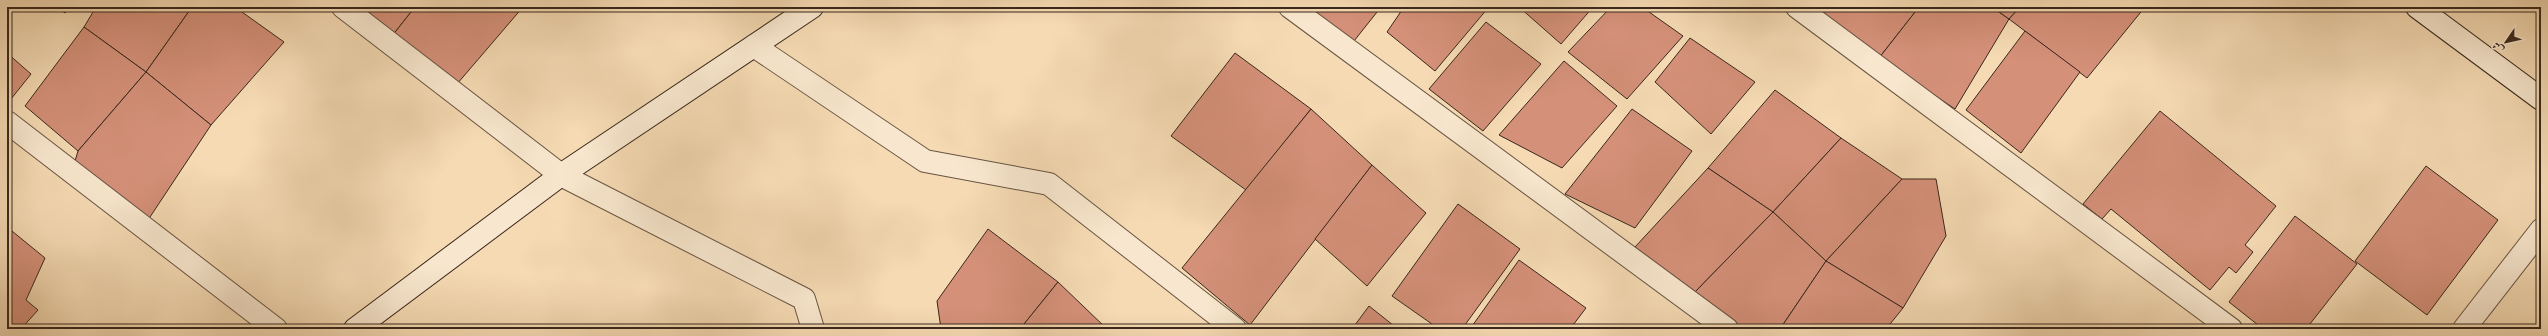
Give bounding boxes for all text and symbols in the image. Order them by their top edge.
north arrow [2486,22,2526,62]
text: ش [2489,39,2507,56]

